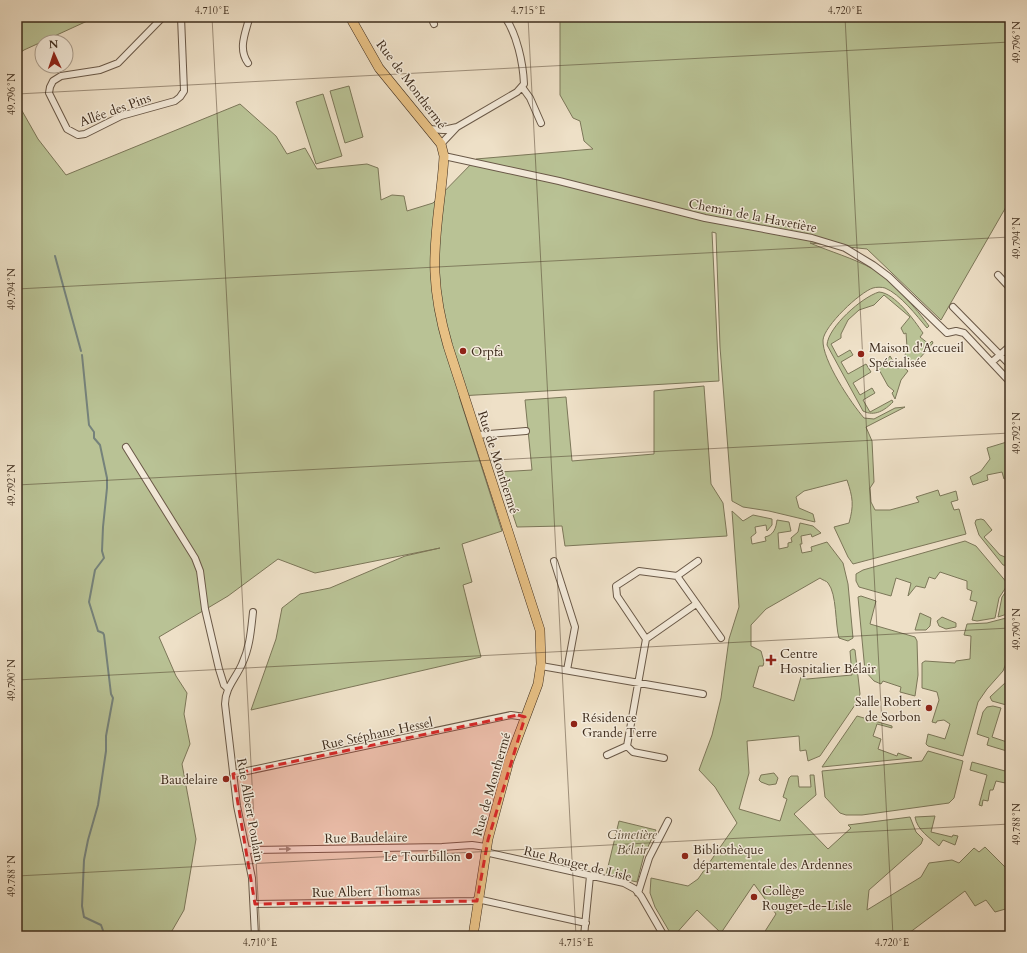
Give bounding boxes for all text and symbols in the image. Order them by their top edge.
text: 4.710°E [195,4,229,18]
text: 4.715°E [511,4,545,18]
text: 4.720°E [828,4,862,18]
text: 49.796°N [1010,21,1024,63]
north arrow [34,34,74,74]
street label: Rue de Monthermé [372,36,451,133]
text: N [48,37,59,52]
text: 49.796°N [5,73,19,115]
street label: Allée des Pins [77,89,154,131]
street label: Chemin de la Havetière [687,195,819,237]
text: 49.794°N [1010,217,1024,259]
text: 49.794°N [5,268,19,310]
place label: Maison d'Accueil Spécialisée [869,339,964,372]
place label: Orpfa [471,343,504,361]
marker: Orpfa [458,346,468,356]
marker: Maison d'Accueil Spécialisée [856,349,866,359]
street label: Rue de Monthermé [473,409,523,516]
text: 49.792°N [1010,412,1024,454]
text: 49.792°N [5,464,19,506]
text: 49.790°N [1010,608,1024,650]
place label: Centre Hospitalier Bélair [780,645,876,678]
marker: Centre Hospitalier Bélair [765,654,777,666]
text: 49.790°N [5,659,19,701]
place label: Salle Robert de Sorbon [855,693,922,726]
marker: Salle Robert de Sorbon [924,703,934,713]
place label: Résidence Grande Terre [582,709,657,742]
street label: Rue Stéphane Hessel [320,713,435,755]
marker: Résidence Grande Terre [569,719,579,729]
street label: Rue de Monthermé [469,730,515,838]
street label: Rue Albert Poulain [232,757,268,864]
place label: Baudelaire [160,771,218,789]
marker: Baudelaire [221,774,231,784]
text: 49.788°N [1010,803,1024,845]
park label: Cimetière Bélair [607,826,658,859]
street label: Rue Baudelaire [324,828,408,848]
place label: Bibliothèque départementale des Ardennes [693,841,852,874]
street label: Rue Rouget de Lisle [522,842,634,886]
one-way arrow [279,846,292,852]
place label: Le Tourbillon [384,848,462,866]
marker: Le Tourbillon [464,851,474,861]
marker: Bibliothèque départementale des Ardennes [680,851,690,861]
text: 49.788°N [5,855,19,897]
street label: Rue Albert Thomas [312,882,420,902]
place label: Collège Rouget-de-Lisle [762,882,852,915]
marker: Collège Rouget-de-Lisle [749,892,759,902]
text: 4.710°E [243,936,277,950]
text: 4.715°E [559,936,593,950]
text: 4.720°E [875,936,909,950]

